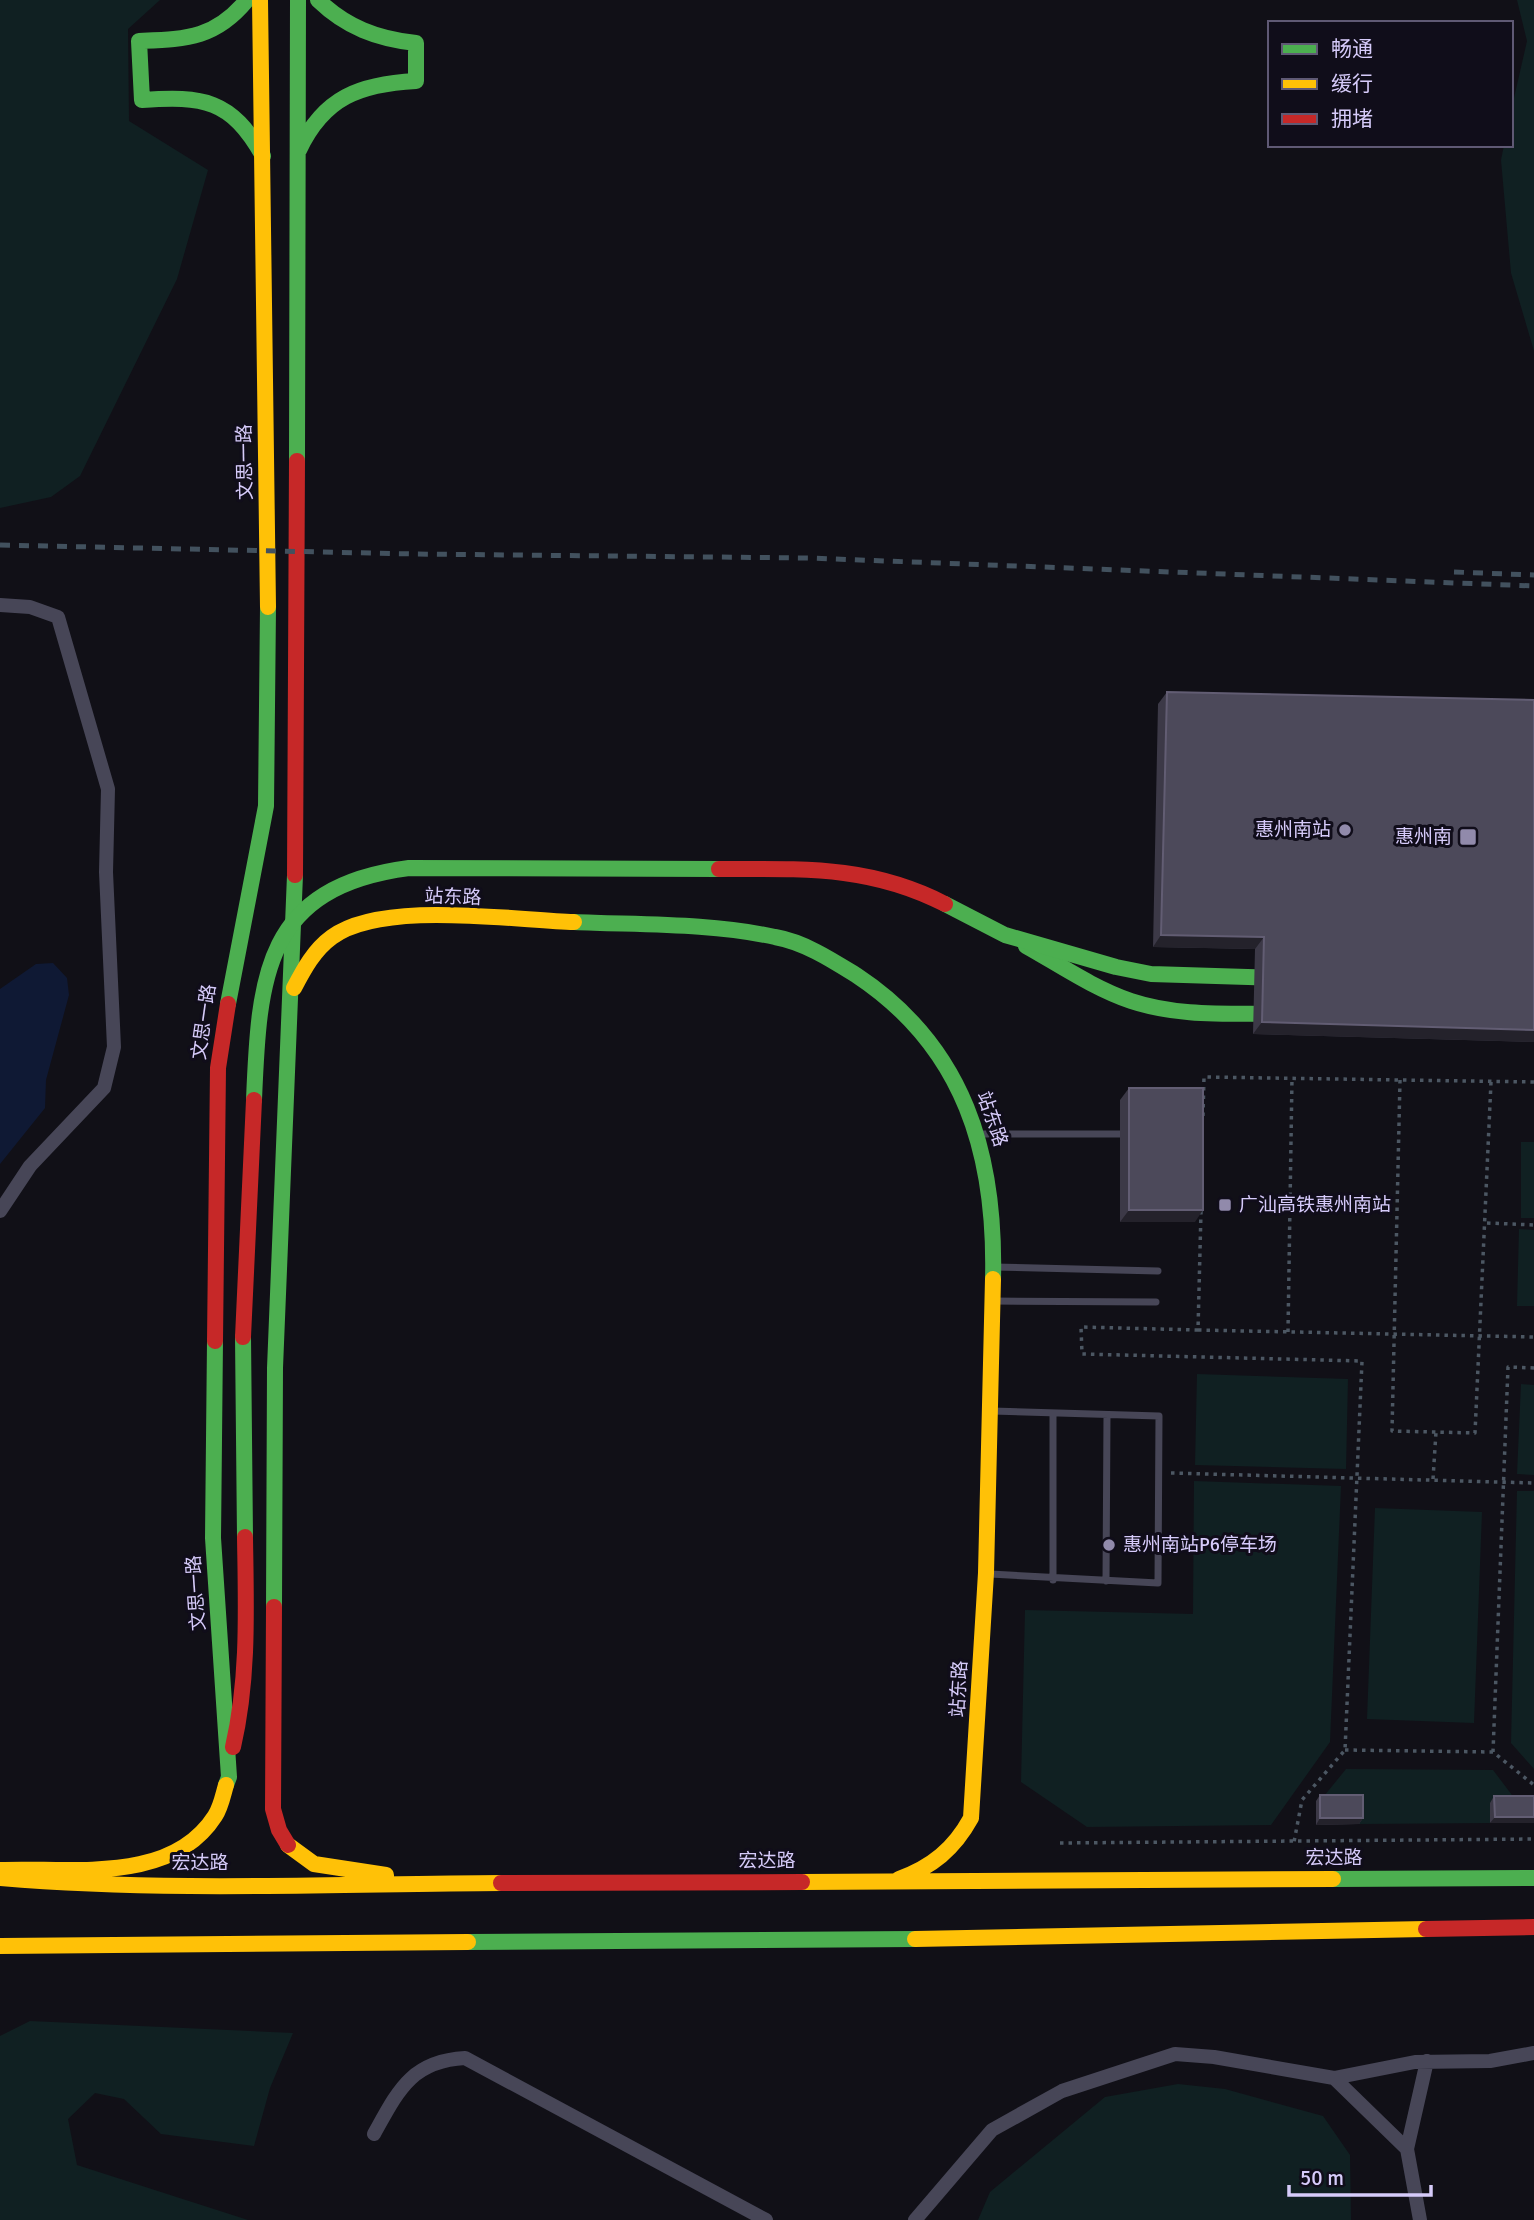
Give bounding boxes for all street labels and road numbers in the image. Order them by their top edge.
street label: 文思一路 [232,424,258,500]
street label: 站东路 [424,884,482,910]
street label: 文思一路 [187,983,221,1061]
street label: 站东路 [971,1088,1013,1150]
street label: 文思一路 [181,1554,211,1632]
street label: 站东路 [946,1660,972,1718]
street label: 宏达路 [1305,1846,1363,1870]
street label: 宏达路 [738,1849,796,1873]
street label: 宏达路 [171,1851,229,1875]

